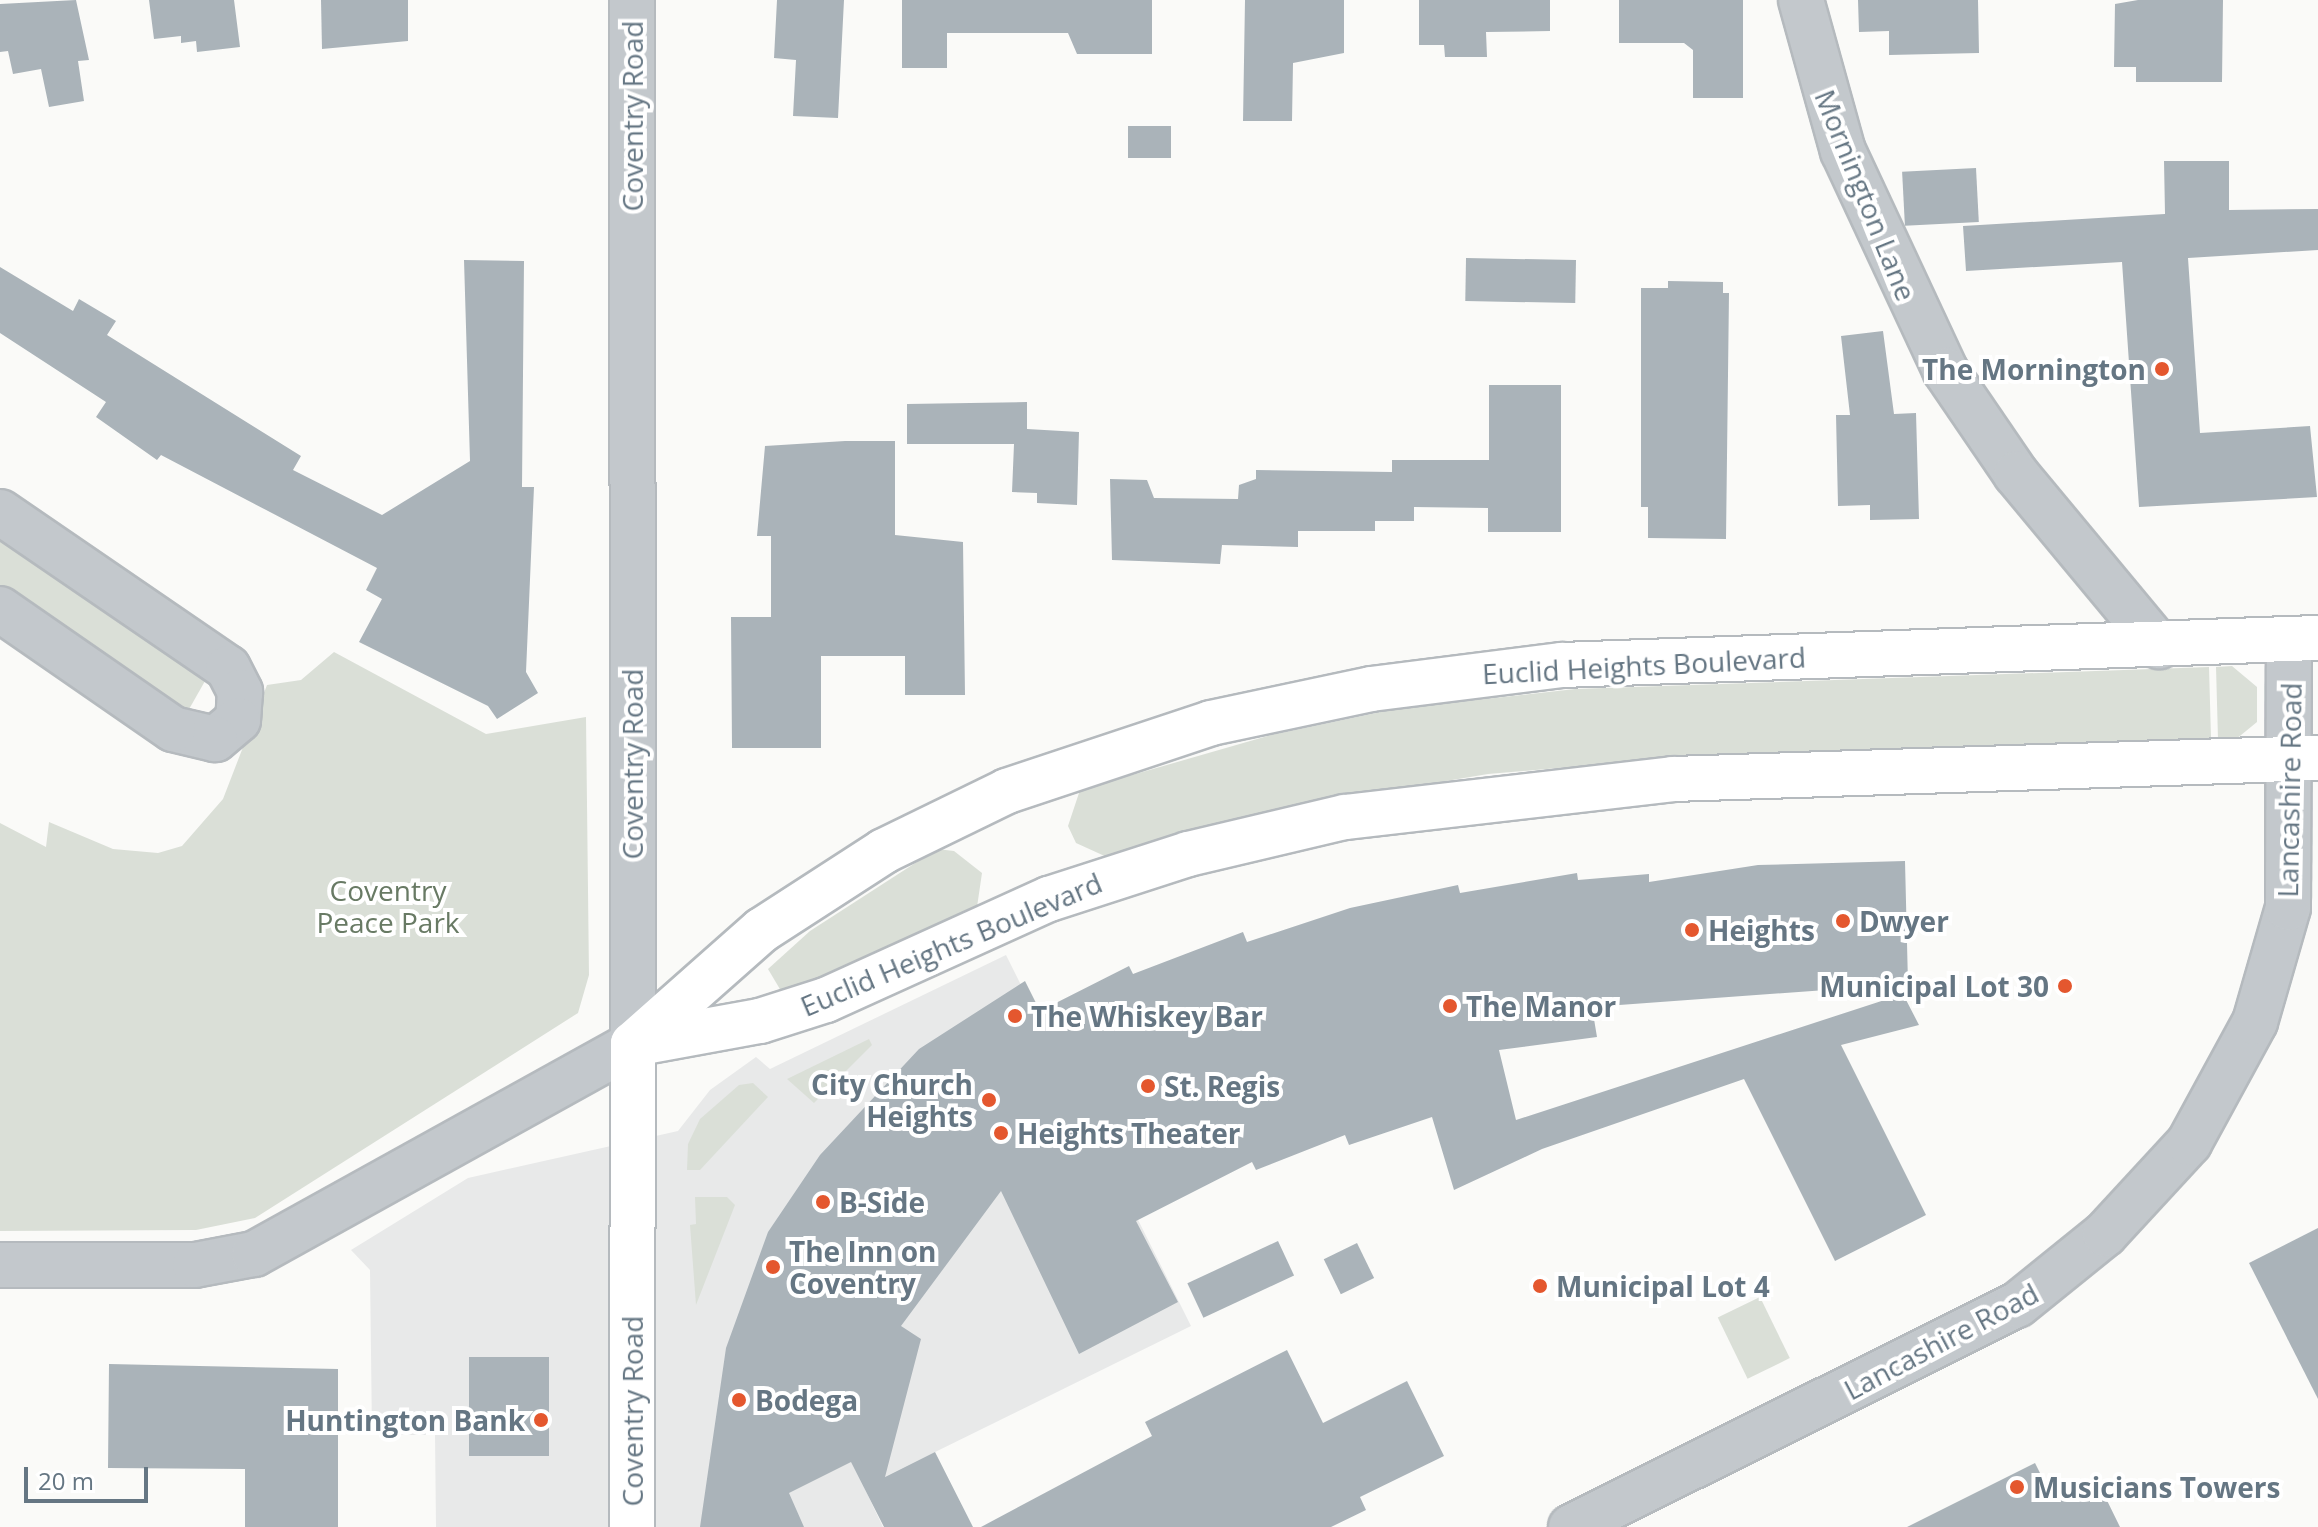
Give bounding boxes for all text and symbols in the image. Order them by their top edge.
street label: Coventry Road [615,21,649,211]
street label: Mornington Lane [1808,85,1924,305]
place label: The Mornington [1922,352,2146,386]
marker: The Mornington [2153,360,2171,378]
street label: Euclid Heights Boulevard [1481,640,1807,690]
street label: Coventry Road [615,669,649,859]
street label: Lancashire Road [2270,682,2308,898]
street label: Euclid Heights Boulevard [795,865,1107,1023]
park label: Coventry Peace Park [316,873,460,939]
place label: Dwyer [1859,904,1949,938]
marker: Dwyer [1834,912,1852,930]
place label: Heights [1708,913,1815,947]
marker: Heights [1683,921,1701,939]
place label: Municipal Lot 30 [1819,969,2049,1003]
marker: Municipal Lot 30 [2056,977,2074,995]
place label: The Manor [1466,989,1616,1023]
marker: The Manor [1441,997,1459,1015]
place label: The Whiskey Bar [1031,999,1263,1033]
marker: The Whiskey Bar [1006,1007,1024,1025]
place label: City Church Heights [811,1067,973,1133]
place label: St. Regis [1164,1069,1280,1103]
marker: St. Regis [1139,1077,1157,1095]
marker: City Church Heights [980,1091,998,1109]
place label: Heights Theater [1017,1116,1241,1150]
marker: Heights Theater [992,1124,1010,1142]
place label: B-Side [839,1185,925,1219]
marker: B-Side [814,1193,832,1211]
place label: The Inn on Coventry [789,1234,937,1300]
marker: The Inn on Coventry [764,1258,782,1276]
place label: Municipal Lot 4 [1556,1269,1770,1303]
street label: Lancashire Road [1838,1276,2044,1406]
marker: Municipal Lot 4 [1531,1277,1549,1295]
street label: Coventry Road [615,1316,649,1506]
place label: Bodega [755,1383,858,1417]
marker: Bodega [730,1391,748,1409]
place label: Huntington Bank [285,1403,525,1437]
marker: Huntington Bank [532,1411,550,1429]
scale bar [28,1451,152,1501]
text: 20 m [38,1464,94,1497]
place label: Musicians Towers [2033,1470,2280,1504]
marker: Musicians Towers [2008,1478,2026,1496]

